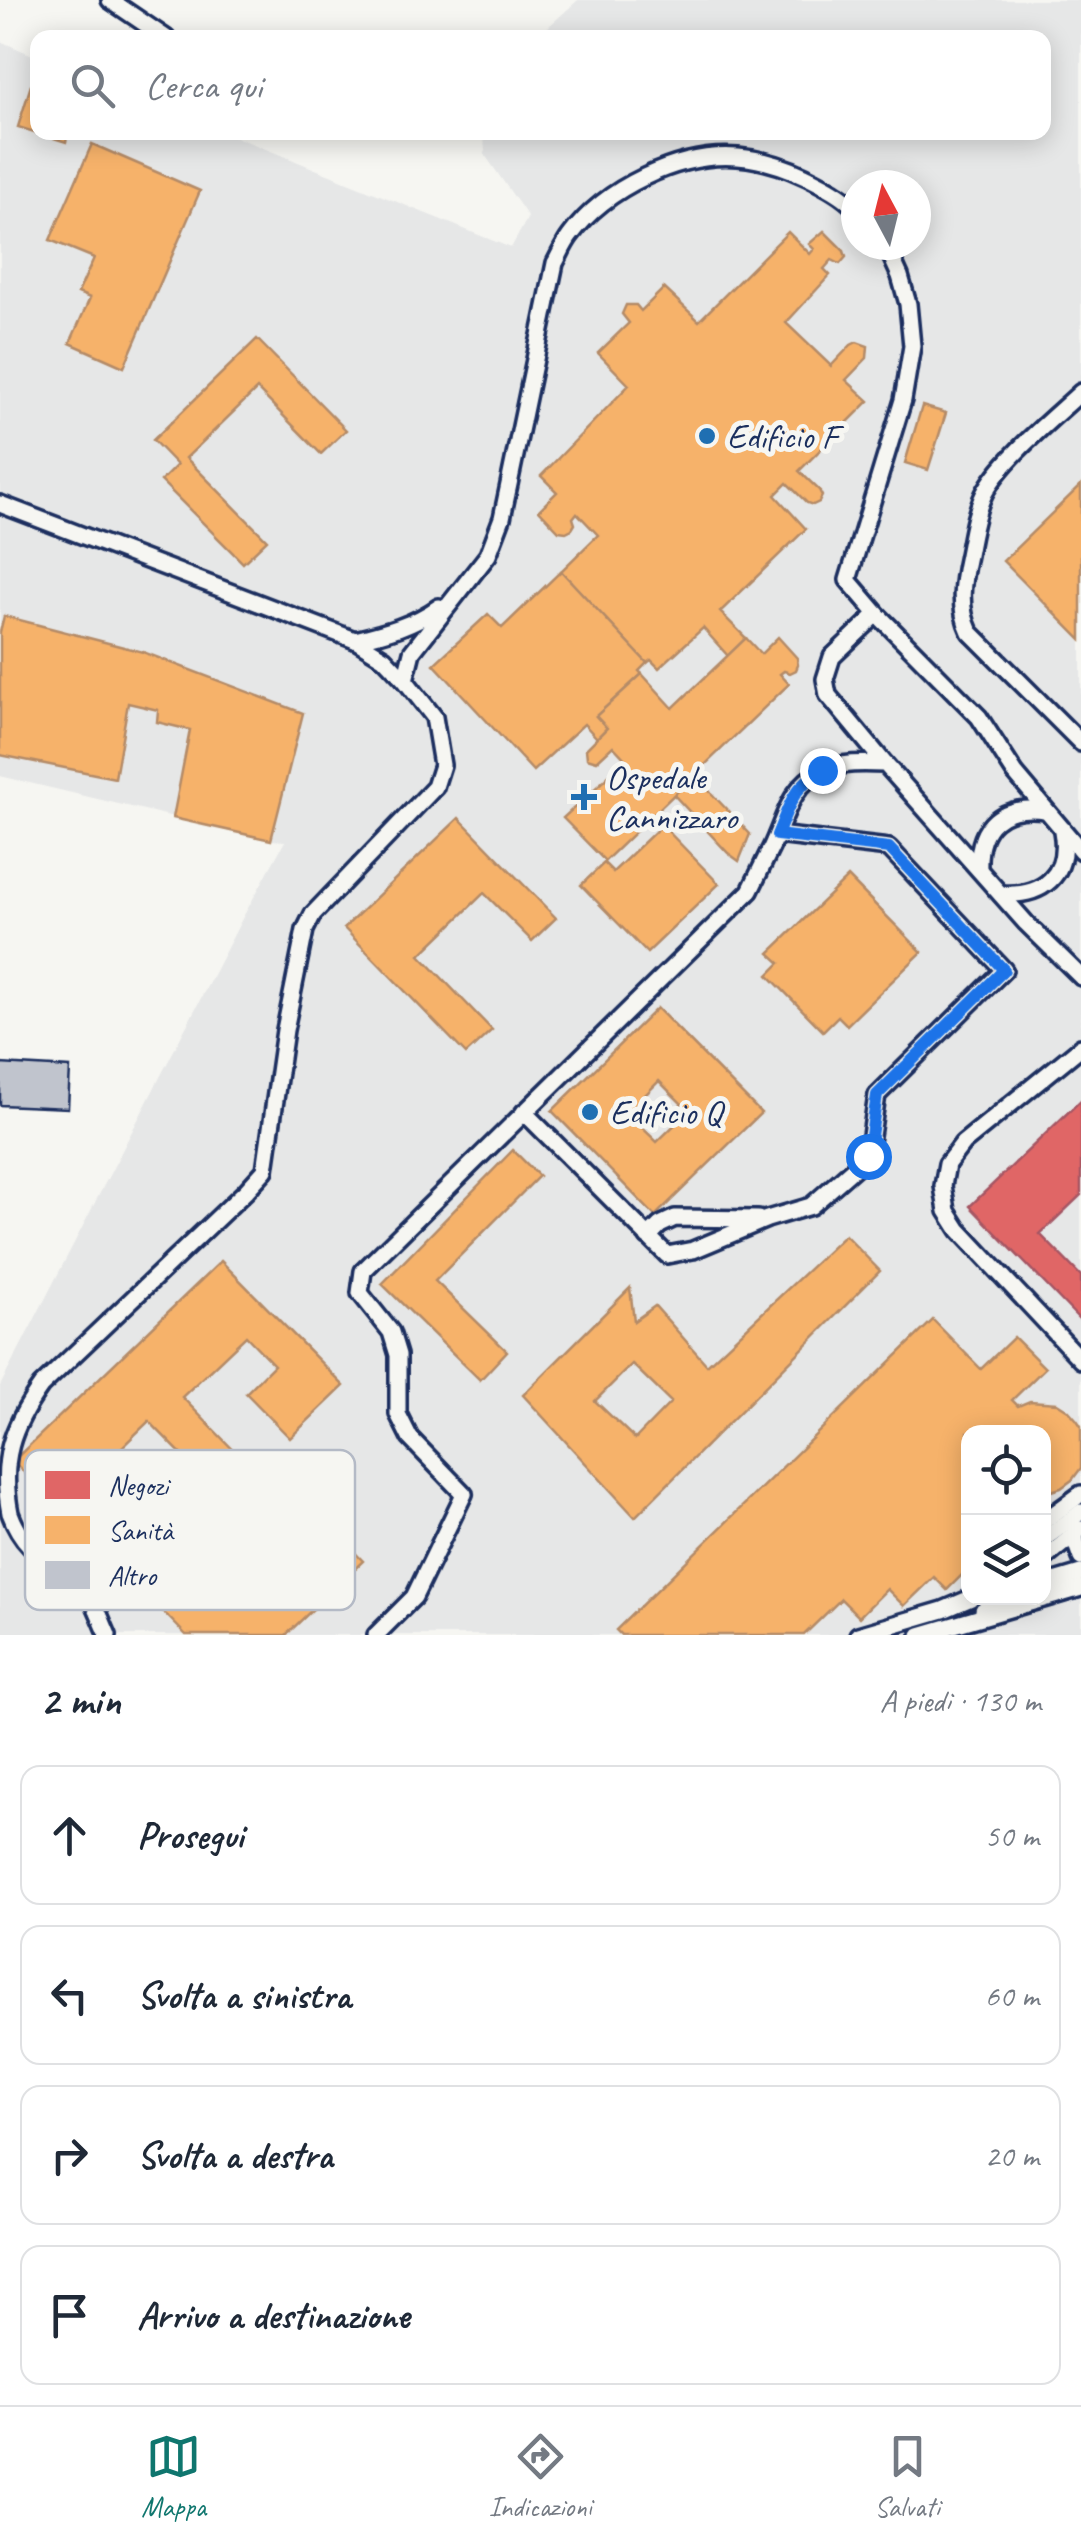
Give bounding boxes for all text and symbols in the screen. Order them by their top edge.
search box [30,30,1051,140]
icon: search [65,58,120,113]
text: Cerca qui [145,62,262,109]
north arrow [841,170,931,260]
place label: Edificio F [727,414,845,459]
marker: Edificio F [696,425,718,447]
route end [800,748,846,794]
place label: Ospedale Cannizzaro [606,755,739,840]
marker: Ospedale Cannizzaro [571,784,597,810]
place label: Edificio Q [610,1090,726,1135]
marker: Edificio Q [579,1101,601,1123]
route start [846,1134,892,1180]
map controls [961,1425,1051,1605]
button: locate [961,1425,1051,1515]
legend [25,1450,355,1610]
text: Negozi [108,1468,172,1503]
text: Sanità [108,1513,175,1548]
button: layers [961,1515,1051,1605]
text: Altro [108,1558,158,1593]
text: 2 min [40,1674,120,1727]
text: A piedi · 130 m [880,1680,1041,1721]
icon: ahead [42,1808,97,1863]
text: Prosegui [137,1812,244,1859]
text: 50 m [985,1815,1039,1856]
icon: left [42,1968,97,2023]
text: Svolta a sinistra [137,1972,351,2019]
text: 60 m [985,1975,1039,2016]
icon: right [42,2128,97,2183]
text: Svolta a destra [137,2132,333,2179]
text: 20 m [985,2135,1039,2176]
icon: arrive [42,2288,97,2343]
text: Arrivo a destinazione [137,2292,409,2339]
tab: Mappa [141,2429,206,2524]
tab: Indicazioni [489,2429,592,2524]
tab: Salvati [874,2429,940,2524]

